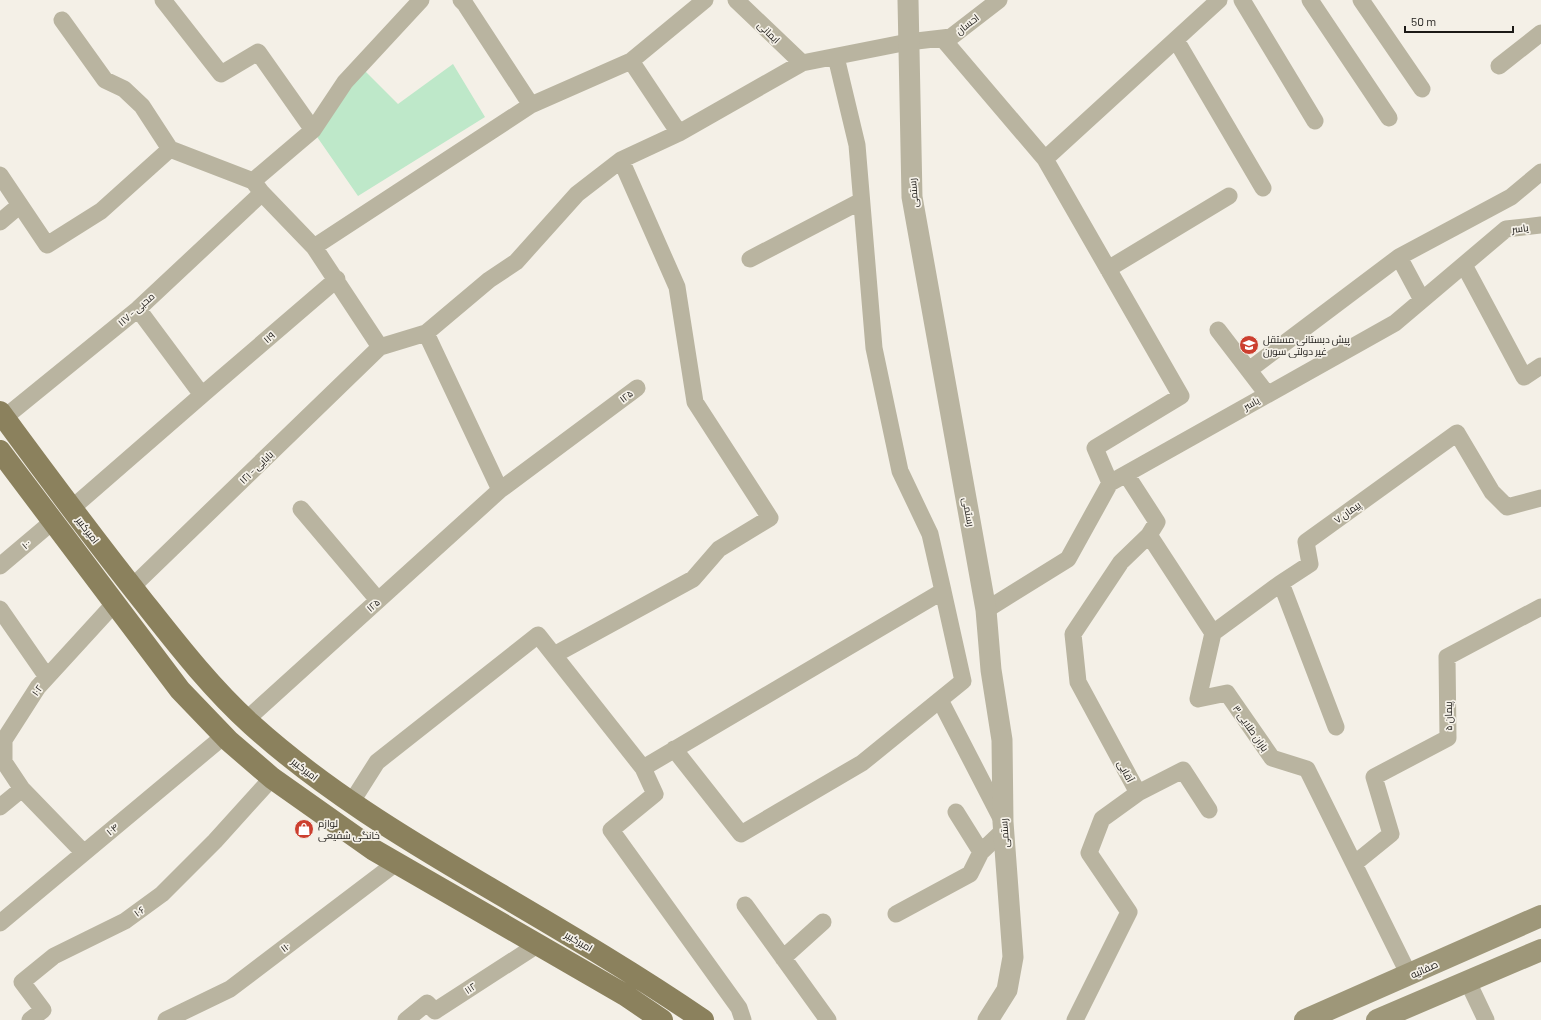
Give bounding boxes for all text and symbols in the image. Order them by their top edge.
scale bar [1405,8,1513,34]
street label: احسان [953,11,982,38]
text: 50 m [1411,14,1436,28]
street label: ایمانی [755,18,783,46]
street label: رستمی [906,178,921,208]
street label: یاسر [1510,221,1529,235]
street label: محبی - ۱۱۷ [115,290,157,329]
street label: ۱۱۹ [261,329,277,345]
place label: پیش دبستانی مستقل غیر دولتی سورن [1263,333,1350,358]
school or university icon: پیش دبستانی مستقل غیر دولتی سورن [1238,334,1260,356]
street label: ۱۲۵ [617,387,635,405]
street label: یاسر [1240,394,1262,413]
street label: بابایی - ۱۲۱ [237,448,276,487]
street label: رستمی [960,496,977,528]
street label: پیمان ۷ [1331,498,1364,527]
street label: امیرکبیر [74,514,102,546]
street label: ۱۰۰ [19,537,33,551]
street label: ۱۲۵ [364,596,382,614]
street label: ۱۰۲ [29,682,45,698]
street label: پیمان ۵ [1442,701,1455,731]
street label: باران طلایی ۳ [1230,702,1271,754]
street label: امیرکبیر [289,754,321,783]
street label: آقایی [1114,758,1137,785]
place label: لوازم خانگی شفیعی [318,817,380,842]
shop icon: لوازم خانگی شفیعی [293,818,315,840]
street label: رستمی [997,818,1012,848]
street label: ۱۰۴ [103,820,121,838]
street label: ۱۰۶ [131,903,147,919]
street label: امیرکبیر [562,928,595,954]
street label: ۱۱۰ [278,940,292,954]
street label: صفائیه [1408,958,1440,980]
street label: ۱۱۲ [462,980,478,996]

